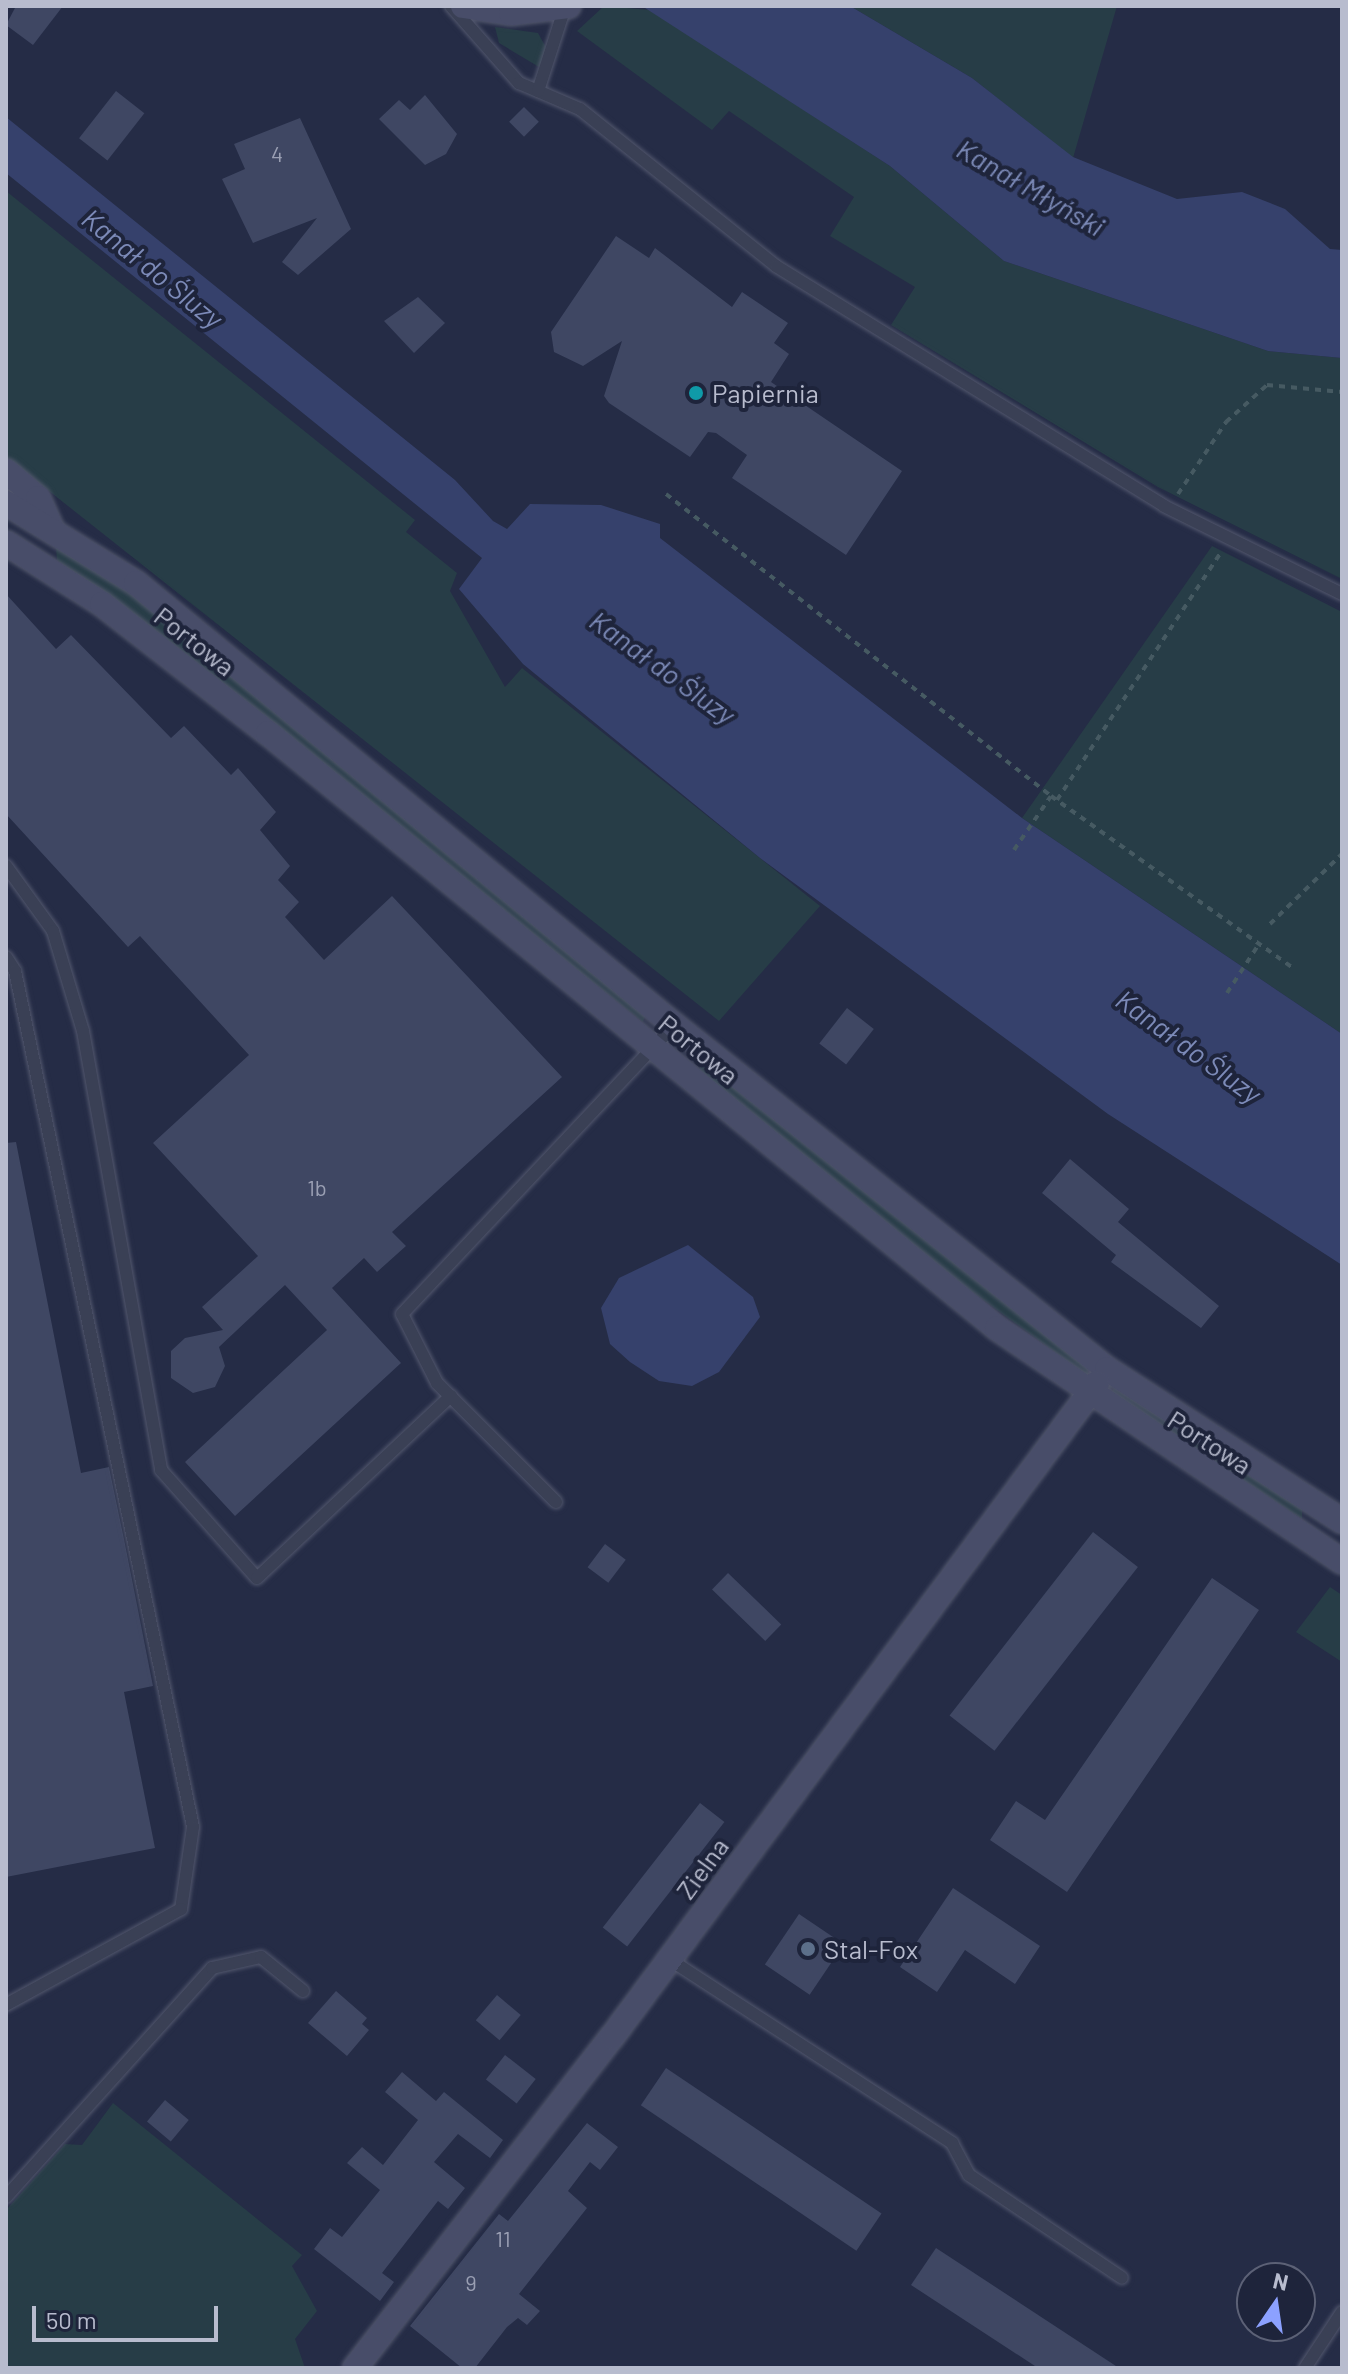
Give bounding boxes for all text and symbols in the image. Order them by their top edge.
water label: Kanał Młyński [951,131,1111,243]
house number: 4 [271,141,283,167]
water label: Kanał do Śluzy [76,201,230,335]
place label: Papiernia [712,377,819,409]
marker: Papiernia [687,384,705,402]
street label: Portowa [149,600,241,682]
water label: Kanał do Śluzy [584,603,742,731]
water label: Kanał do Śluzy [1110,982,1268,1110]
street label: Portowa [653,1007,745,1091]
house number: 1b [307,1175,327,1201]
street label: Portowa [1162,1403,1258,1481]
street label: Zielna [669,1831,735,1905]
place label: Stal-Fox [824,1933,918,1965]
marker: Stal-Fox [799,1940,817,1958]
house number: 11 [495,2226,511,2252]
north arrow [1236,2262,1316,2342]
text: N [1271,2266,1291,2295]
house number: 9 [465,2270,477,2296]
scale bar [36,2290,222,2340]
text: 50 m [46,2305,97,2334]

